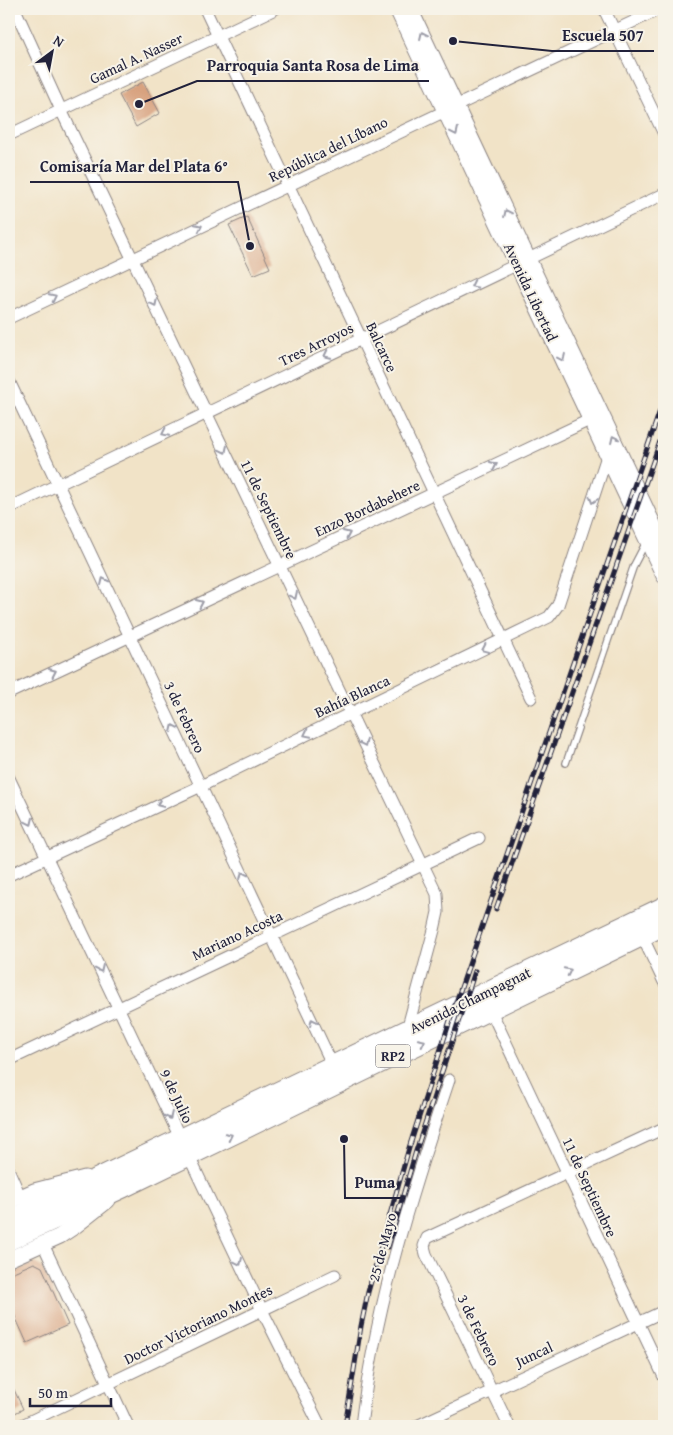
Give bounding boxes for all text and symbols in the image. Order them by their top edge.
callout: Escuela 507 [552,20,654,51]
text: Escuela 507 [562,23,644,47]
street label: Gamal A. Nasser [86,27,186,89]
north arrow [28,28,78,78]
text: N [50,30,69,52]
one-way arrow [418,31,429,40]
callout: Parroquia Santa Rosa de Lima [197,50,429,81]
text: Parroquia Santa Rosa de Lima [207,53,420,77]
street label: República del Líbano [265,111,391,187]
one-way arrow [449,127,459,136]
callout: Comisaría Mar del Plata 6° [30,151,238,182]
text: Comisaría Mar del Plata 6° [40,154,228,178]
one-way arrow [503,209,513,218]
one-way arrow [194,223,203,234]
street label: Avenida Libertad [499,239,563,345]
one-way arrow [470,279,479,289]
one-way arrow [48,293,57,304]
one-way arrow [148,298,158,307]
street label: Tres Arroyos [275,317,357,371]
street label: Balcarce [361,318,403,376]
one-way arrow [323,349,332,359]
one-way arrow [556,353,567,362]
one-way arrow [161,427,170,437]
one-way arrow [610,435,620,444]
one-way arrow [218,445,228,454]
street label: 11 de Septiembre [236,456,302,562]
one-way arrow [489,461,498,472]
street label: Enzo Bordabehere [311,474,423,542]
one-way arrow [588,495,598,503]
one-way arrow [342,530,351,541]
one-way arrow [100,577,110,586]
one-way arrow [288,591,299,600]
one-way arrow [195,599,204,610]
one-way arrow [481,643,490,653]
one-way arrow [48,668,57,679]
street label: Bahía Blanca [311,669,393,723]
street label: 3 de Febrero [159,678,211,757]
one-way arrow [169,724,180,733]
one-way arrow [303,728,312,738]
one-way arrow [358,738,369,747]
one-way arrow [156,798,165,808]
one-way arrow [23,817,34,826]
one-way arrow [239,871,249,880]
street label: Mariano Acosta [188,905,286,965]
street label: Avenida Champagnat [406,961,535,1039]
one-way arrow [93,964,104,973]
one-way arrow [563,967,572,978]
one-way arrow [308,1018,319,1027]
one-way arrow [417,1038,426,1048]
road number: RP2 [376,1044,410,1068]
street label: 9 de Julio [155,1065,199,1127]
one-way arrow [163,1111,174,1120]
one-way arrow [223,1132,232,1142]
street label: 11 de Septiembre [558,1134,622,1240]
callout: Puma [345,1167,405,1198]
text: Puma [355,1170,396,1194]
street label: 25 de Mayo [363,1210,401,1284]
one-way arrow [233,1257,243,1266]
street label: Doctor Victoriano Montes [120,1279,276,1369]
street label: 3 de Febrero [453,1291,505,1370]
street label: Juncal [510,1336,556,1373]
scale bar [30,1375,111,1407]
text: 50 m [38,1382,69,1403]

